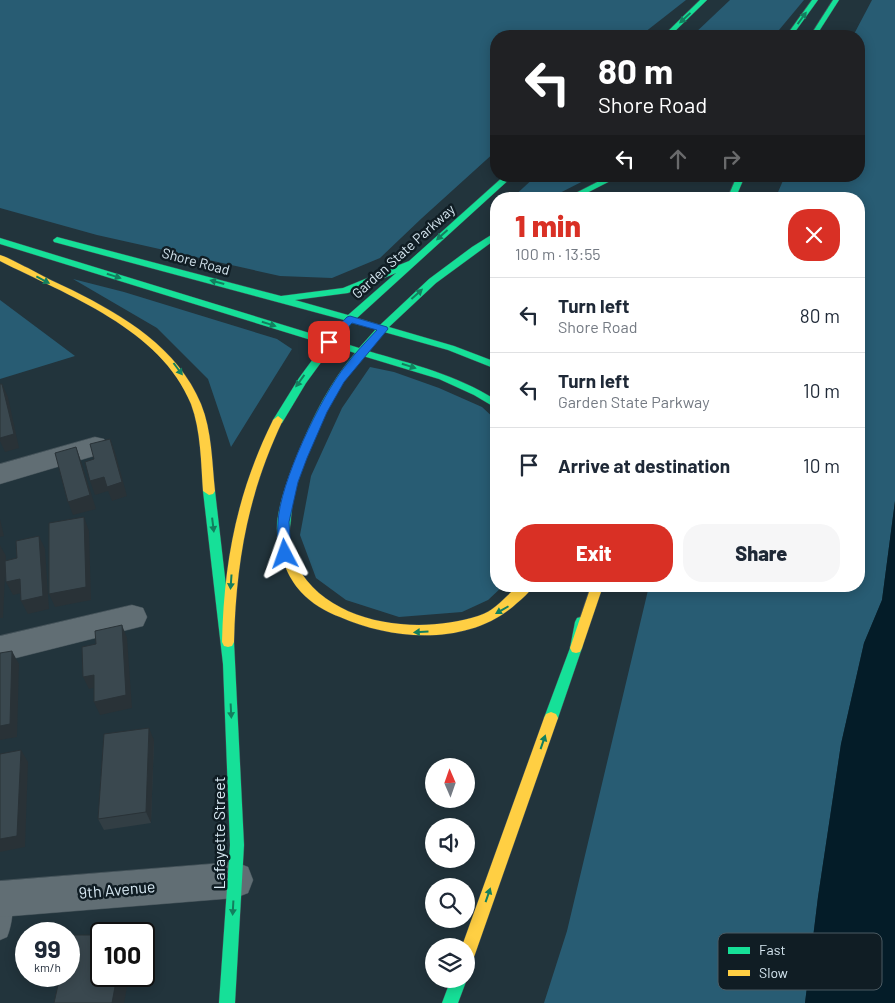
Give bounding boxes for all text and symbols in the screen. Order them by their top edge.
one-way arrow [797,11,807,25]
one-way arrow [679,12,691,24]
text: 80 m [598,49,673,91]
icon: left [515,50,580,115]
text: Shore Road [598,91,707,117]
icon: left [611,145,639,173]
icon: ahead [664,145,692,173]
icon: right [717,145,745,173]
street label: Garden State Parkway [348,200,458,302]
text: 1 min [515,207,581,243]
button: close [788,209,840,261]
one-way arrow [437,229,449,241]
street label: Shore Road [160,244,232,278]
text: 100 m · 13:55 [515,244,601,263]
one-way arrow [106,273,121,280]
one-way arrow [36,276,50,284]
one-way arrow [209,278,224,286]
one-way arrow [411,289,424,300]
text: Turn left [558,294,629,317]
icon: left [515,301,543,329]
text: 80 m [800,304,840,327]
text: Shore Road [558,317,637,336]
one-way arrow [262,320,277,328]
pin [308,321,350,363]
icon: arrive [315,328,343,356]
one-way arrow [172,362,183,375]
one-way arrow [401,363,416,371]
text: Turn left [558,369,629,392]
one-way arrow [295,374,305,388]
icon: left [515,376,543,404]
text: 10 m [803,379,840,402]
text: Garden State Parkway [558,392,710,411]
icon: arrive [515,451,543,479]
text: Arrive at destination [558,454,730,477]
text: 10 m [803,454,840,477]
one-way arrow [209,517,217,533]
button: Exit [515,524,673,582]
button: Share [683,524,840,582]
position arrow [258,527,310,579]
one-way arrow [227,574,235,590]
one-way arrow [495,605,508,614]
one-way arrow [413,628,429,636]
one-way arrow [227,703,235,719]
one-way arrow [540,734,547,749]
north arrow [425,758,475,808]
map controls [425,758,475,988]
street label: Lafayette Street [209,776,228,890]
button: sound [425,818,475,868]
street label: 9th Avenue [78,876,156,902]
button: search [425,878,475,928]
one-way arrow [484,887,492,902]
one-way arrow [229,900,237,916]
speed limit sign: 100 [90,922,155,987]
text: 99 [34,933,61,963]
legend [718,933,882,990]
button: layers [425,938,475,988]
text: Fast [759,941,785,958]
text: km/h [34,960,61,974]
text: Slow [759,964,788,981]

